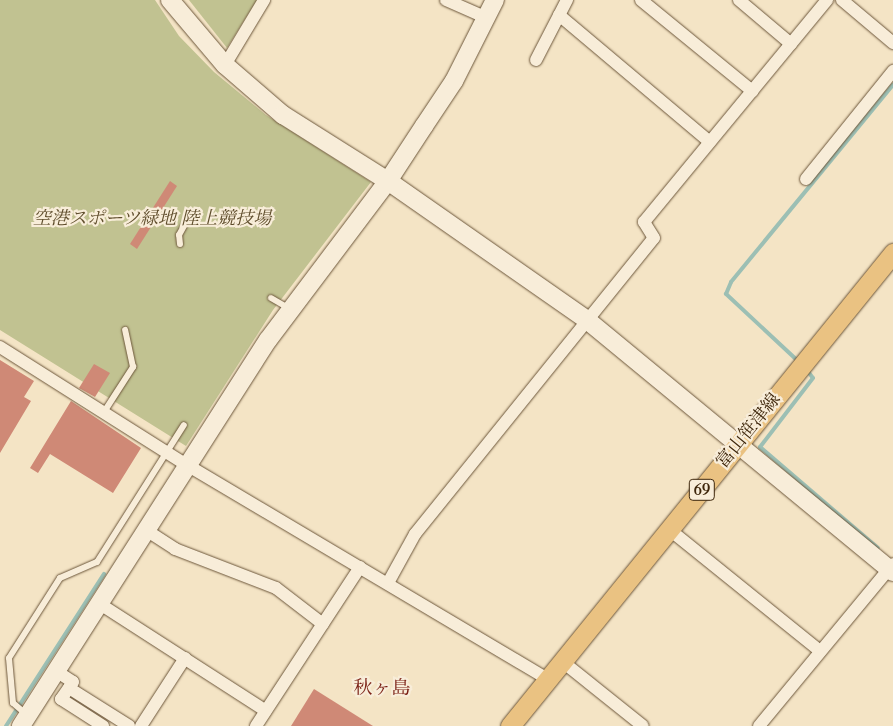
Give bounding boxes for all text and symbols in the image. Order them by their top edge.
park label: 空港スポーツ緑地 陸上競技場 [32,208,272,230]
street label: 富山笹津線 [712,389,786,473]
road number: 69 [688,476,716,504]
district label: 秋ヶ島 [354,678,410,700]

